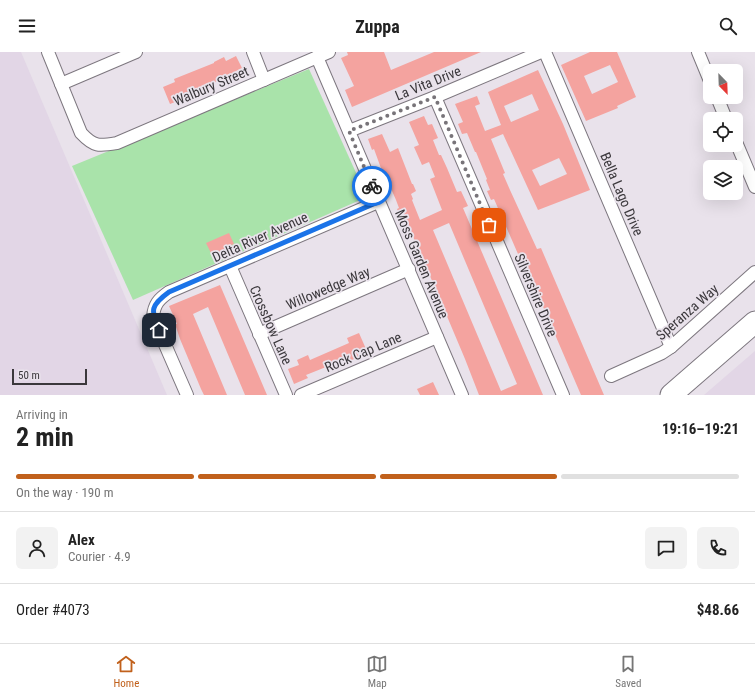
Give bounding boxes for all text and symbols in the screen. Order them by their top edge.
icon: menu [16,15,38,37]
icon: search [717,15,739,37]
text: Zuppa [355,16,400,37]
street label: La Vita Drive [393,62,464,103]
street label: Walbury Street [171,63,251,109]
north arrow [703,64,743,104]
map controls [703,64,743,200]
button: locate [703,112,743,152]
street label: Bella Lago Drive [597,150,647,238]
button: layers [703,160,743,200]
courier [352,166,392,206]
icon: bike [361,175,383,197]
street label: Moss Garden Avenue [392,207,452,321]
pin [472,208,506,242]
street label: Delta River Avenue [210,209,311,265]
icon: bag [478,214,500,236]
street label: Silvershire Drive [511,251,561,339]
street label: Willowedge Way [284,263,372,313]
street label: Speranza Way [653,281,721,343]
street label: Crossbow Lane [246,283,296,367]
pin [142,313,176,347]
icon: home [148,319,170,341]
street label: Rock Cap Lane [322,328,404,375]
scale bar [12,367,87,386]
text: 50 m [18,369,40,382]
text: Arriving in [16,407,68,422]
text: 19:16–19:21 [662,420,739,438]
text: 2 min [16,422,74,452]
text: On the way · 190 m [16,485,113,500]
button: person [16,527,58,569]
button: chat [645,527,687,569]
button: phone [697,527,739,569]
text: Alex [68,531,95,549]
text: Courier · 4.9 [68,549,131,564]
text: Order #4073 [16,601,90,619]
text: $48.66 [697,601,739,619]
tab: Home [114,653,139,690]
tab: Map [366,653,388,690]
tab: Saved [615,653,641,690]

